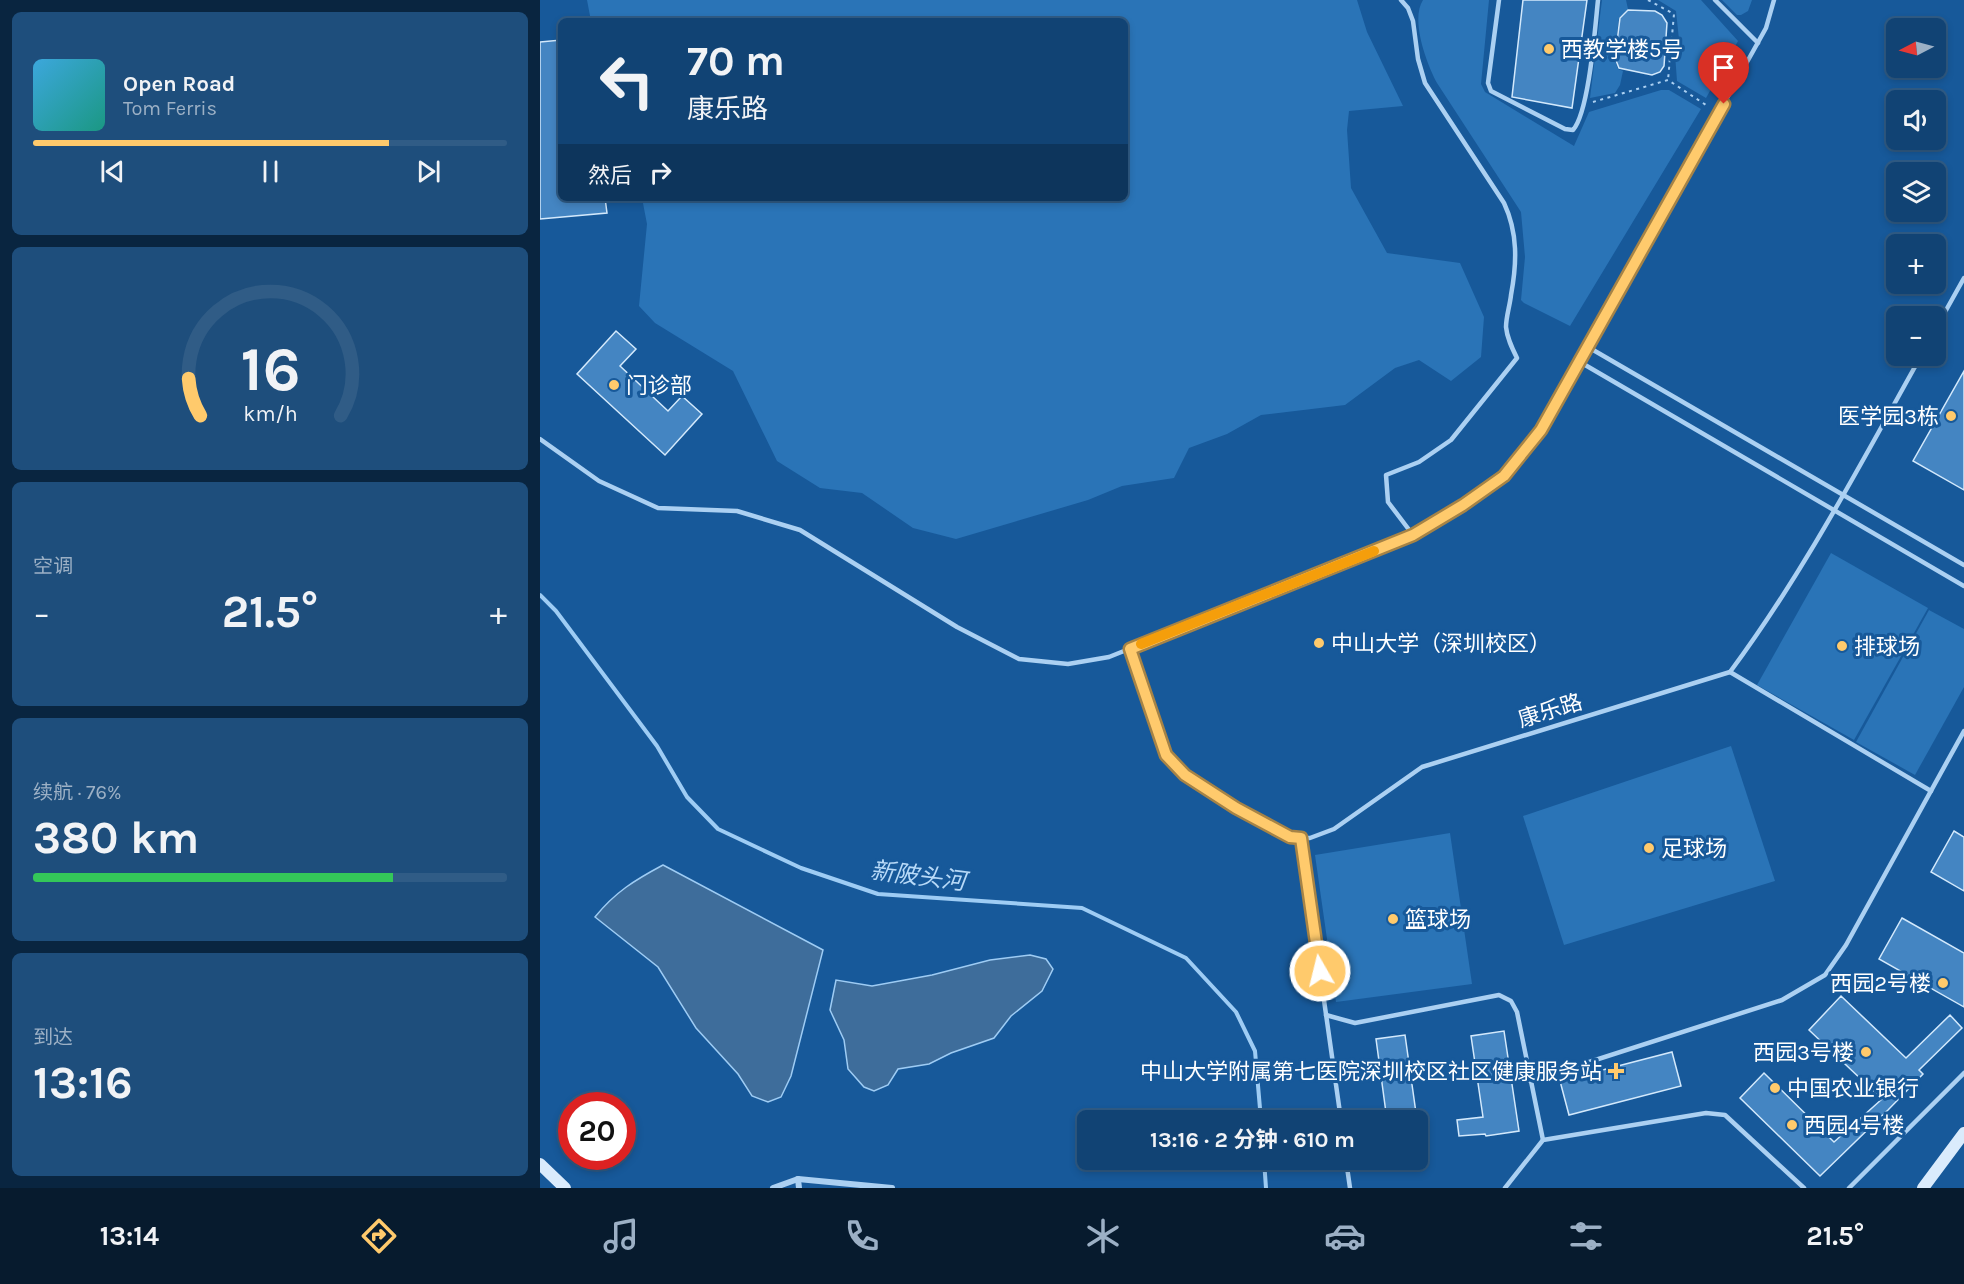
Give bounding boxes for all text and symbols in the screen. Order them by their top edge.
north arrow [1886,18,1946,78]
map controls [1886,18,1946,366]
text: 70 m [687,36,785,86]
place label: 西教学楼5号 [1561,37,1683,63]
icon: left [588,42,666,120]
marker: 西教学楼5号 [1542,42,1556,56]
pin [1698,42,1749,104]
icon: arrive [1707,51,1740,84]
text: Open Road [123,71,235,97]
button: sound [1886,90,1946,150]
text: 康乐路 [687,93,768,125]
text: Tom Ferris [123,97,217,120]
icon: previous [96,155,129,188]
icon: pause [254,155,287,188]
icon: next [412,155,445,188]
icon: right [644,156,677,189]
button: layers [1886,162,1946,222]
text: 然后 [588,163,632,189]
button: + [1886,234,1946,294]
button: − [1886,306,1946,366]
text: 16 [240,333,300,406]
place label: 门诊部 [626,373,692,399]
marker: 门诊部 [607,378,621,392]
text: km/h [243,401,297,426]
place label: 医学园3栋 [1838,404,1939,430]
marker: 医学园3栋 [1944,409,1958,423]
text: 空调 [33,555,73,578]
text: 21.5° [222,586,318,638]
text: − [33,594,50,632]
text: + [490,594,507,632]
place label: 中山大学（深圳校区） [1331,631,1551,657]
place label: 排球场 [1854,634,1920,660]
marker: 中山大学（深圳校区） [1312,636,1326,650]
marker: 排球场 [1835,639,1849,653]
street label: 康乐路 [1515,689,1586,733]
text: 续航 · 76% [33,781,121,804]
text: 380 km [33,812,199,864]
place label: 足球场 [1661,836,1727,862]
marker: 足球场 [1642,841,1656,855]
water label: 新陂头河 [869,856,971,896]
place label: 篮球场 [1405,907,1471,933]
marker: 篮球场 [1386,912,1400,926]
position arrow [1288,939,1352,1003]
place label: 西园2号楼 [1830,971,1931,997]
marker: 西园2号楼 [1936,976,1950,990]
text: 到达 [33,1026,73,1049]
place label: 西园3号楼 [1753,1040,1854,1066]
marker: 西园3号楼 [1859,1045,1873,1059]
text: 13:16 [33,1057,133,1109]
place label: 中山大学附属第七医院深圳校区社区健康服务站 [1140,1059,1602,1085]
marker: 中山大学附属第七医院深圳校区社区健康服务站 [1607,1062,1625,1080]
place label: 中国农业银行 [1787,1076,1919,1102]
marker: 中国农业银行 [1768,1081,1782,1095]
speed limit sign: 20 [558,1092,636,1170]
place label: 西园4号楼 [1804,1113,1904,1139]
marker: 西园4号楼 [1785,1118,1799,1132]
text: 13:16 · 2 分钟 · 610 m [1150,1127,1355,1153]
icon: directions [358,1215,400,1257]
icon: music [600,1215,642,1257]
icon: phone [841,1215,883,1257]
icon: climate [1082,1215,1124,1257]
icon: car [1324,1215,1366,1257]
icon: filters [1565,1215,1607,1257]
text: 13:14 [100,1220,159,1252]
text: 21.5° [1806,1220,1864,1252]

